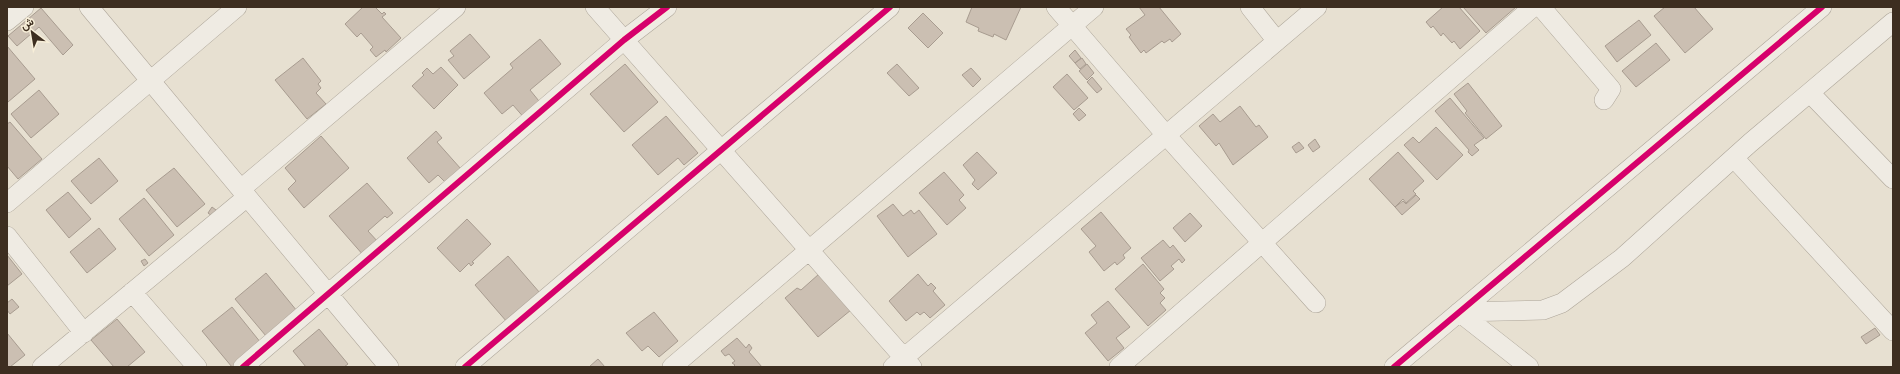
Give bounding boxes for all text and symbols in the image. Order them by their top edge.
north arrow [12,12,52,52]
text: ش [18,15,36,33]

